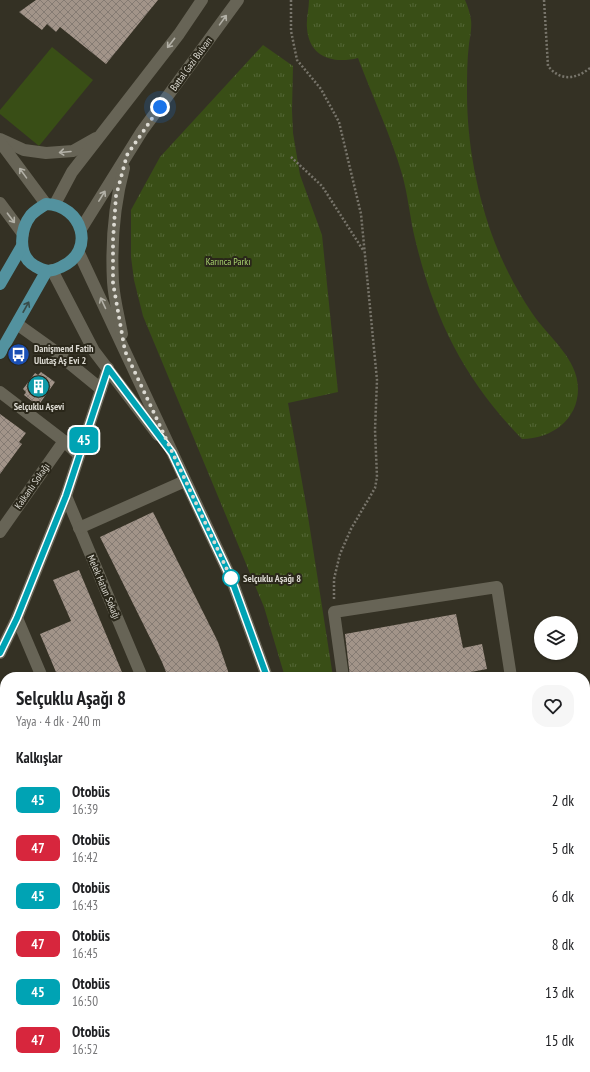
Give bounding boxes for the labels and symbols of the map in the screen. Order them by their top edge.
one-way arrow [219,15,227,26]
street label: Battal Gazi Bulvarı [167,34,215,94]
one-way arrow [167,38,176,49]
your location [150,97,170,117]
one-way arrow [59,148,72,155]
one-way arrow [19,167,27,178]
one-way arrow [98,190,106,202]
one-way arrow [7,213,16,224]
park label: Karınca Parkı [206,255,250,268]
one-way arrow [99,298,106,310]
one-way arrow [23,301,31,313]
bus stop icon: Danişmend Fatih Ulutaş Aş Evi 2 [6,341,32,367]
place label: Danişmend Fatih Ulutaş Aş Evi 2 [34,342,94,367]
building icon: Selçuklu Aşevi [26,373,52,399]
place label: Selçuklu Aşevi [14,400,64,413]
line badge: 45 [66,427,102,453]
street label: Kalkanlı Sokağı [11,461,53,511]
street label: Melek Hatun Sokağı [85,553,123,621]
marker: Selçuklu Aşağı 8 [222,569,240,587]
place label: Selçuklu Aşağı 8 [243,572,301,585]

